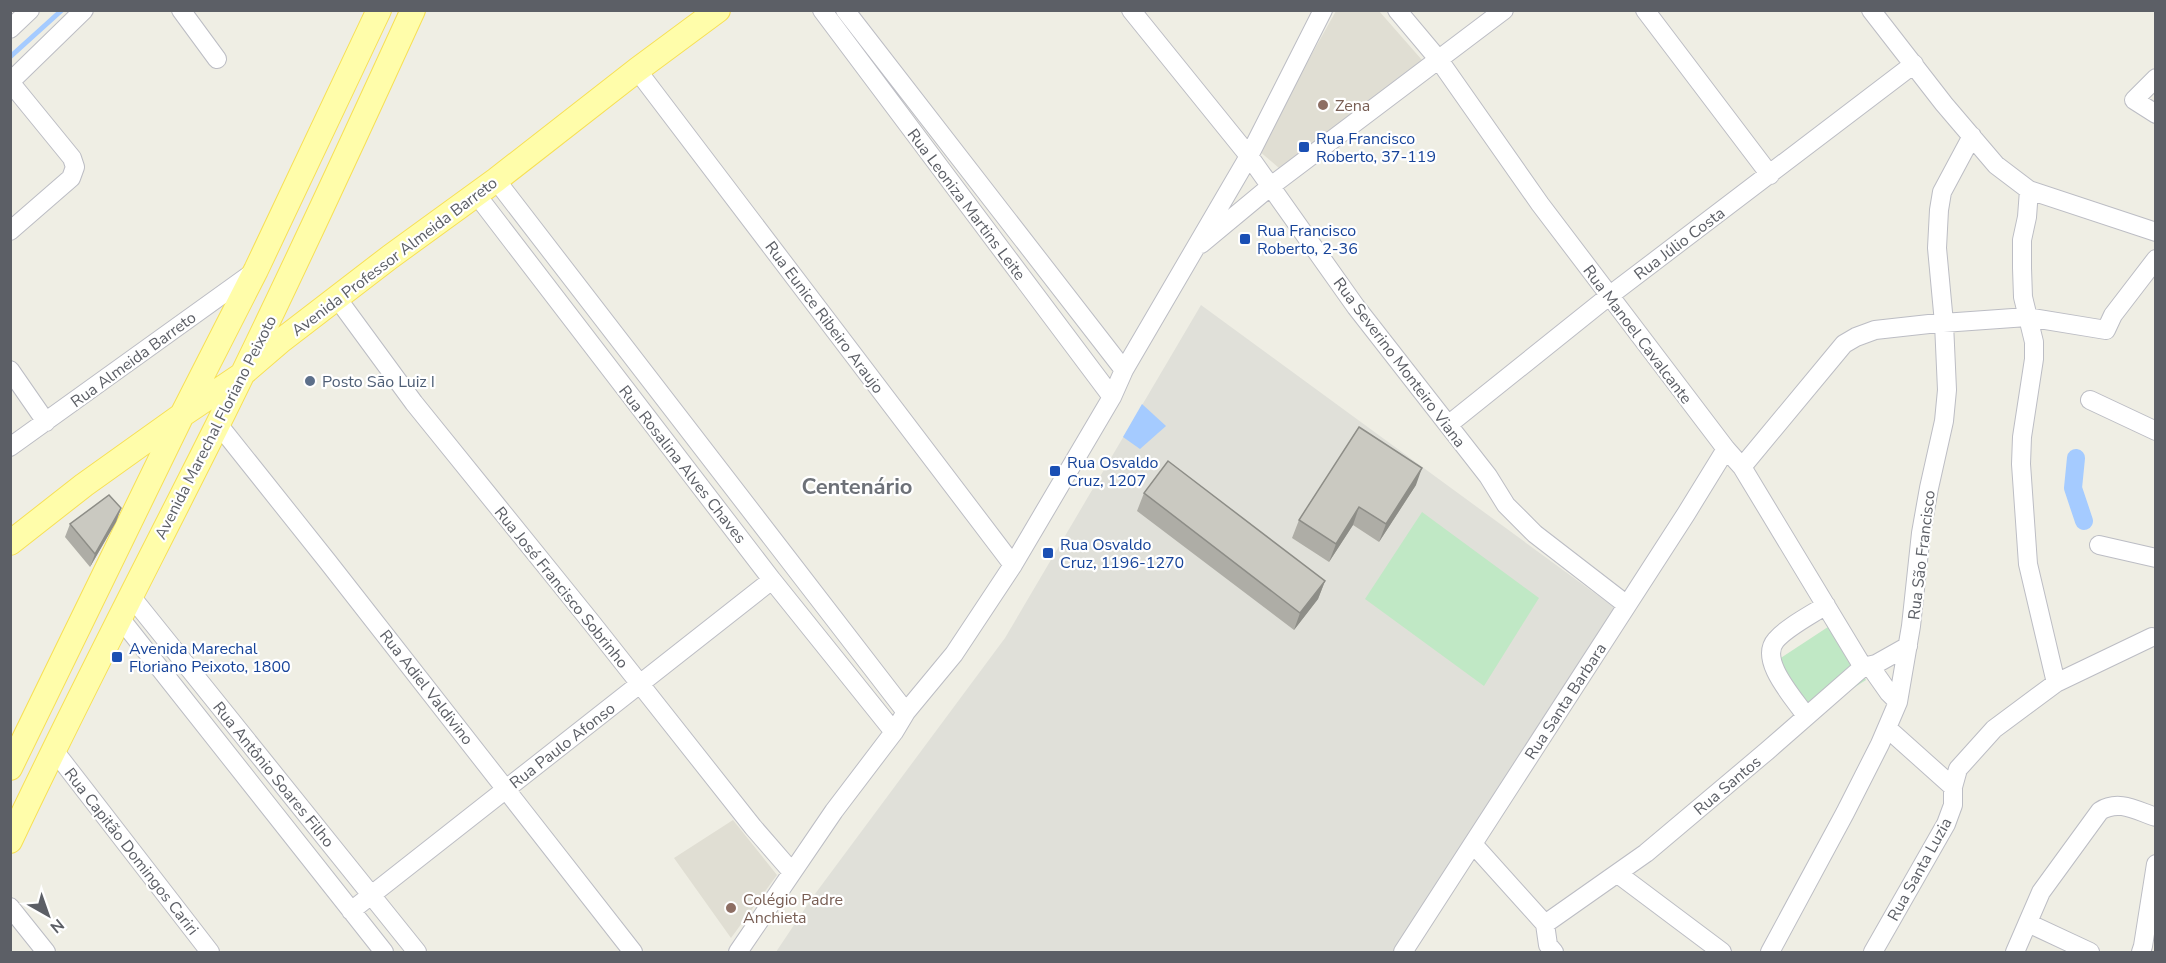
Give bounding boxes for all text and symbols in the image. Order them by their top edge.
place label: Zena [1335,95,1370,117]
marker: Zena [1316,98,1330,112]
street label: Rua Leoniza Martins Leite [902,124,1030,285]
place label: Rua Francisco Roberto, 37-119 [1316,128,1436,168]
marker: Rua Francisco Roberto, 37-119 [1297,140,1311,154]
street label: Avenida Professor Almeida Barreto [287,172,502,342]
street label: Rua Júlio Costa [1630,202,1730,285]
place label: Rua Francisco Roberto, 2-36 [1257,220,1358,260]
marker: Rua Francisco Roberto, 2-36 [1238,232,1252,246]
street label: Rua Eunice Ribeiro Araujo [760,237,889,398]
street label: Rua Manoel Cavalcante [1578,261,1697,409]
street label: Rua Severino Monteiro Viana [1328,273,1470,452]
street label: Rua Almeida Barreto [66,307,201,413]
street label: Avenida Marechal Floriano Peixoto [150,312,282,543]
place label: Posto São Luiz I [322,371,435,393]
marker: Posto São Luiz I [303,374,317,388]
street label: Rua Rosalina Alves Chaves [613,381,751,548]
place label: Rua Osvaldo Cruz, 1207 [1067,452,1159,492]
marker: Rua Osvaldo Cruz, 1207 [1048,464,1062,478]
district label: Centenário [801,472,913,502]
street label: Rua São Francisco [1903,489,1941,621]
street label: Rua José Francisco Sobrinho [489,502,633,673]
place label: Rua Osvaldo Cruz, 1196-1270 [1060,534,1184,574]
marker: Rua Osvaldo Cruz, 1196-1270 [1041,546,1055,560]
street label: Rua Adiel Valdivino [374,625,478,750]
place label: Avenida Marechal Floriano Peixoto, 1800 [129,638,291,678]
street label: Rua Santa Barbara [1520,639,1612,764]
marker: Avenida Marechal Floriano Peixoto, 1800 [110,650,124,664]
street label: Rua Antônio Soares Filho [208,697,339,852]
street label: Rua Paulo Afonso [505,698,620,794]
street label: Rua Santos [1689,751,1766,820]
street label: Rua Capitão Domingos Cariri [59,763,203,940]
street label: Rua Santa Luzia [1882,814,1957,925]
north arrow [18,885,78,945]
place label: Colégio Padre Anchieta [743,889,843,929]
marker: Colégio Padre Anchieta [724,901,738,915]
text: N [45,913,69,938]

